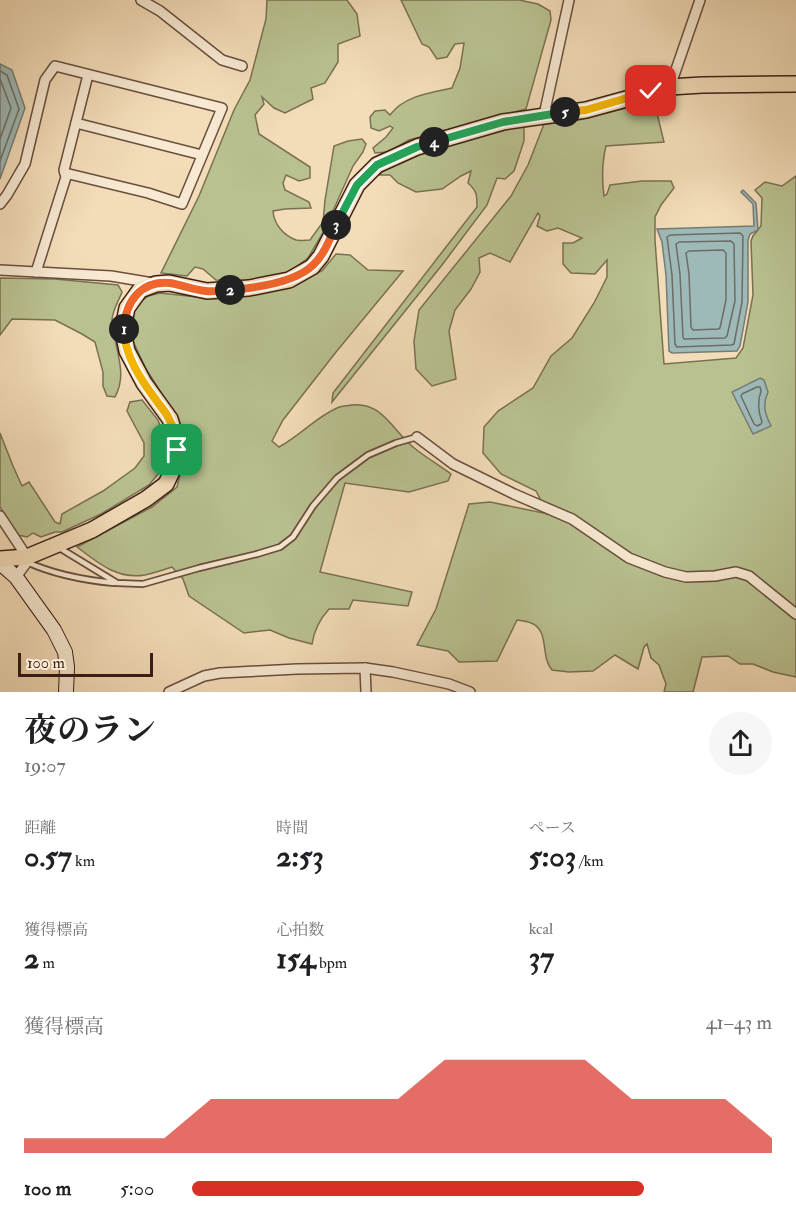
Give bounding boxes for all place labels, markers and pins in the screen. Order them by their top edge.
pin [625,65,676,116]
pin: 5 [550,97,580,127]
pin: 4 [419,127,449,157]
pin: 3 [321,210,351,240]
pin: 2 [215,275,245,305]
pin: 1 [109,314,139,344]
pin [151,424,202,475]

